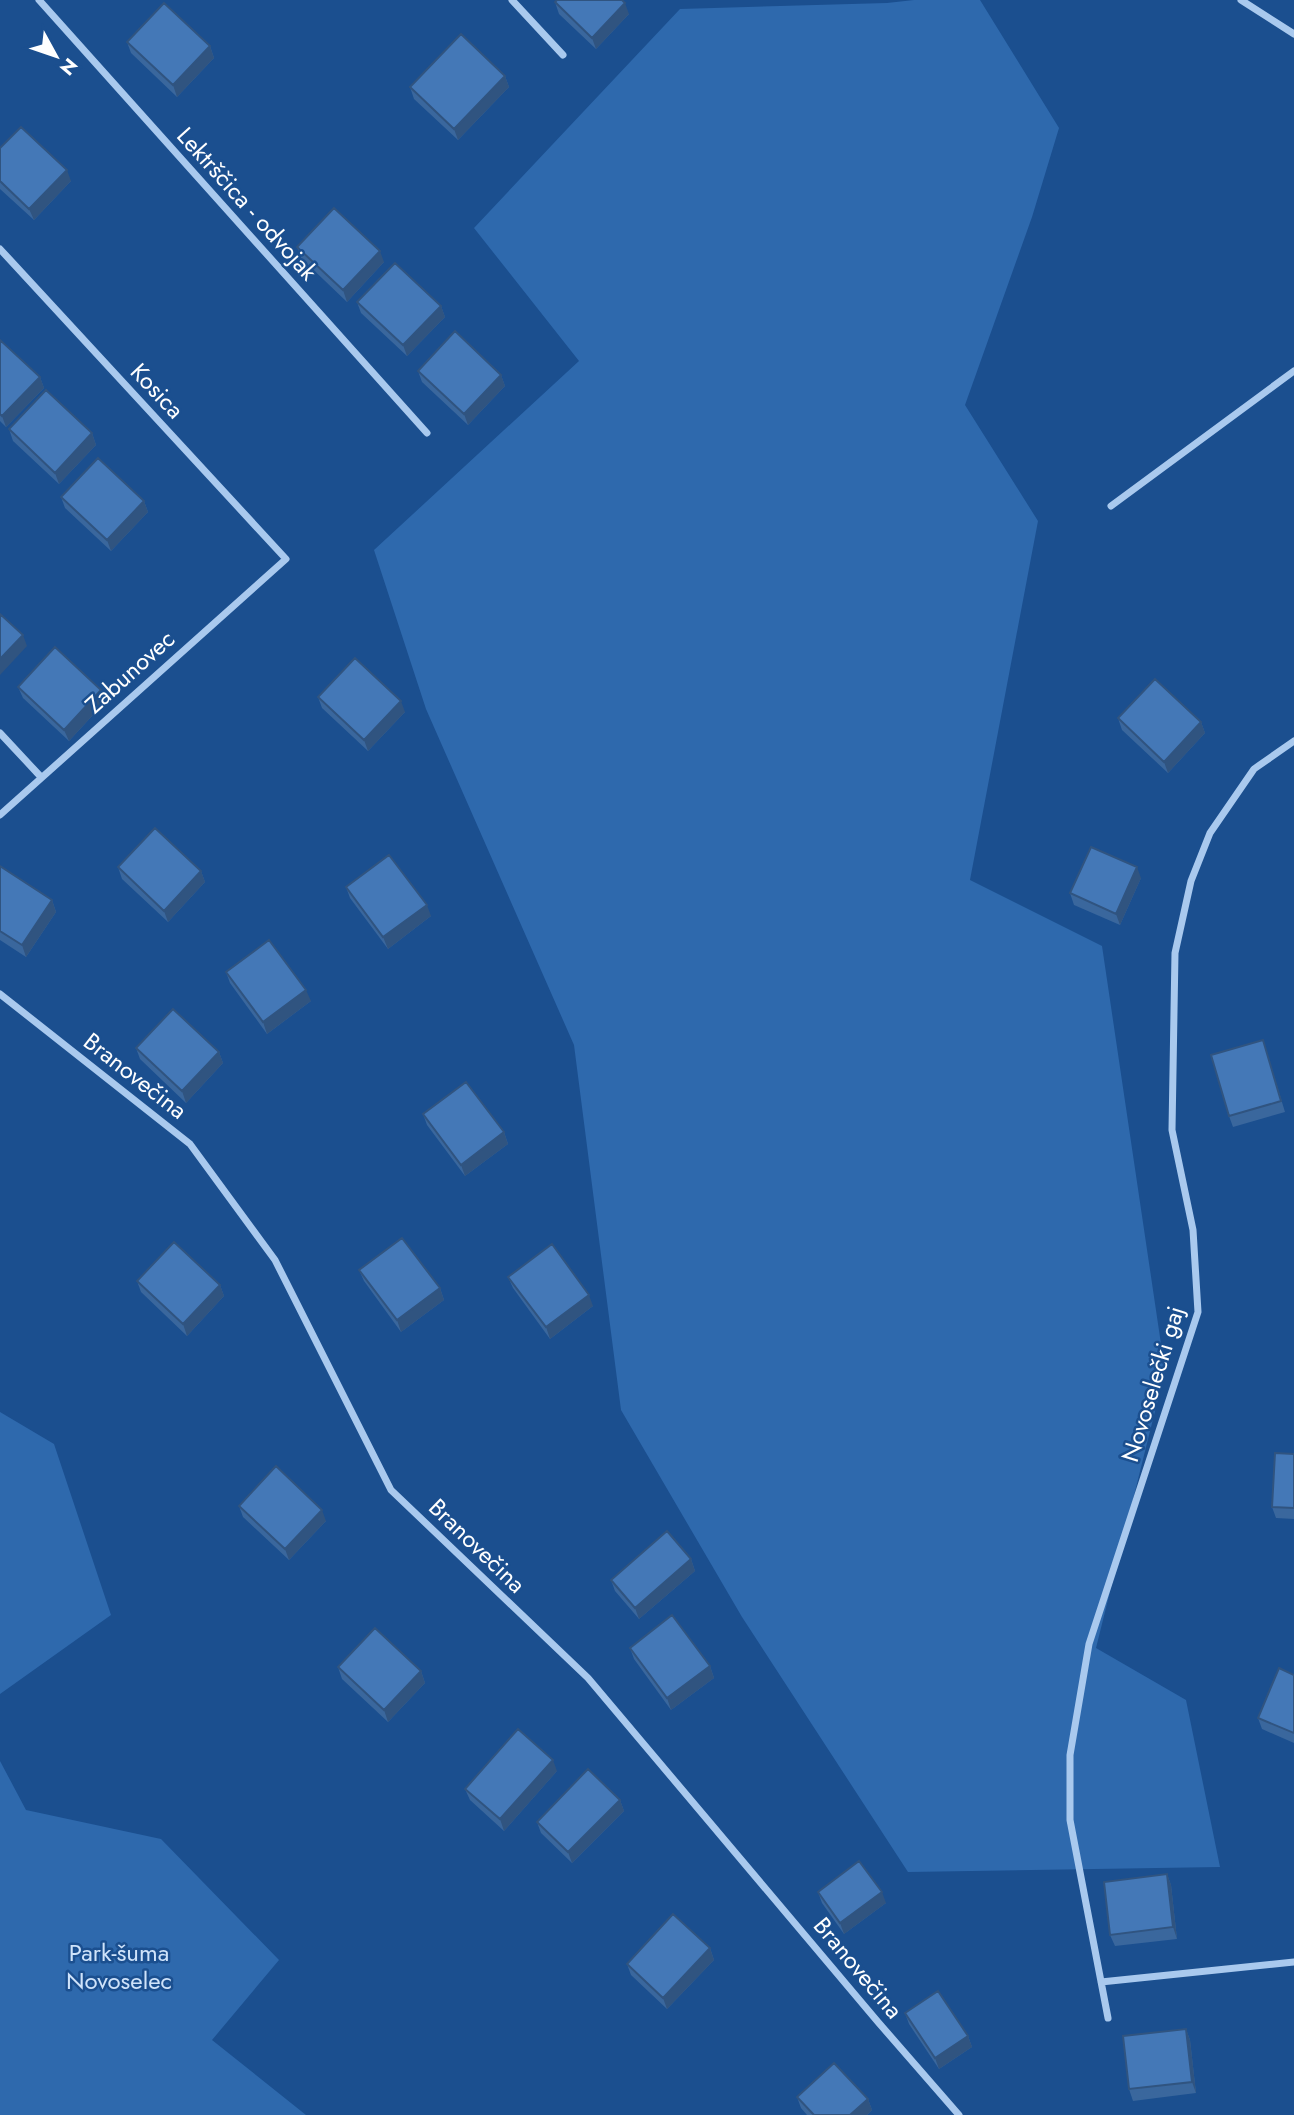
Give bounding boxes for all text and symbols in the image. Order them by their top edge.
north arrow [21,21,91,91]
text: N [53,52,84,81]
street label: Lektrščica - odvojak [169,119,326,288]
street label: Kosica [122,355,192,426]
street label: Zabunovec [77,622,182,722]
street label: Branovečina [76,1024,195,1127]
street label: Novoselečki gaj [1112,1302,1193,1466]
street label: Branovečina [421,1490,534,1601]
street label: Branovečina [805,1909,911,2026]
park label: Park-šuma Novoselec [66,1935,172,1998]

